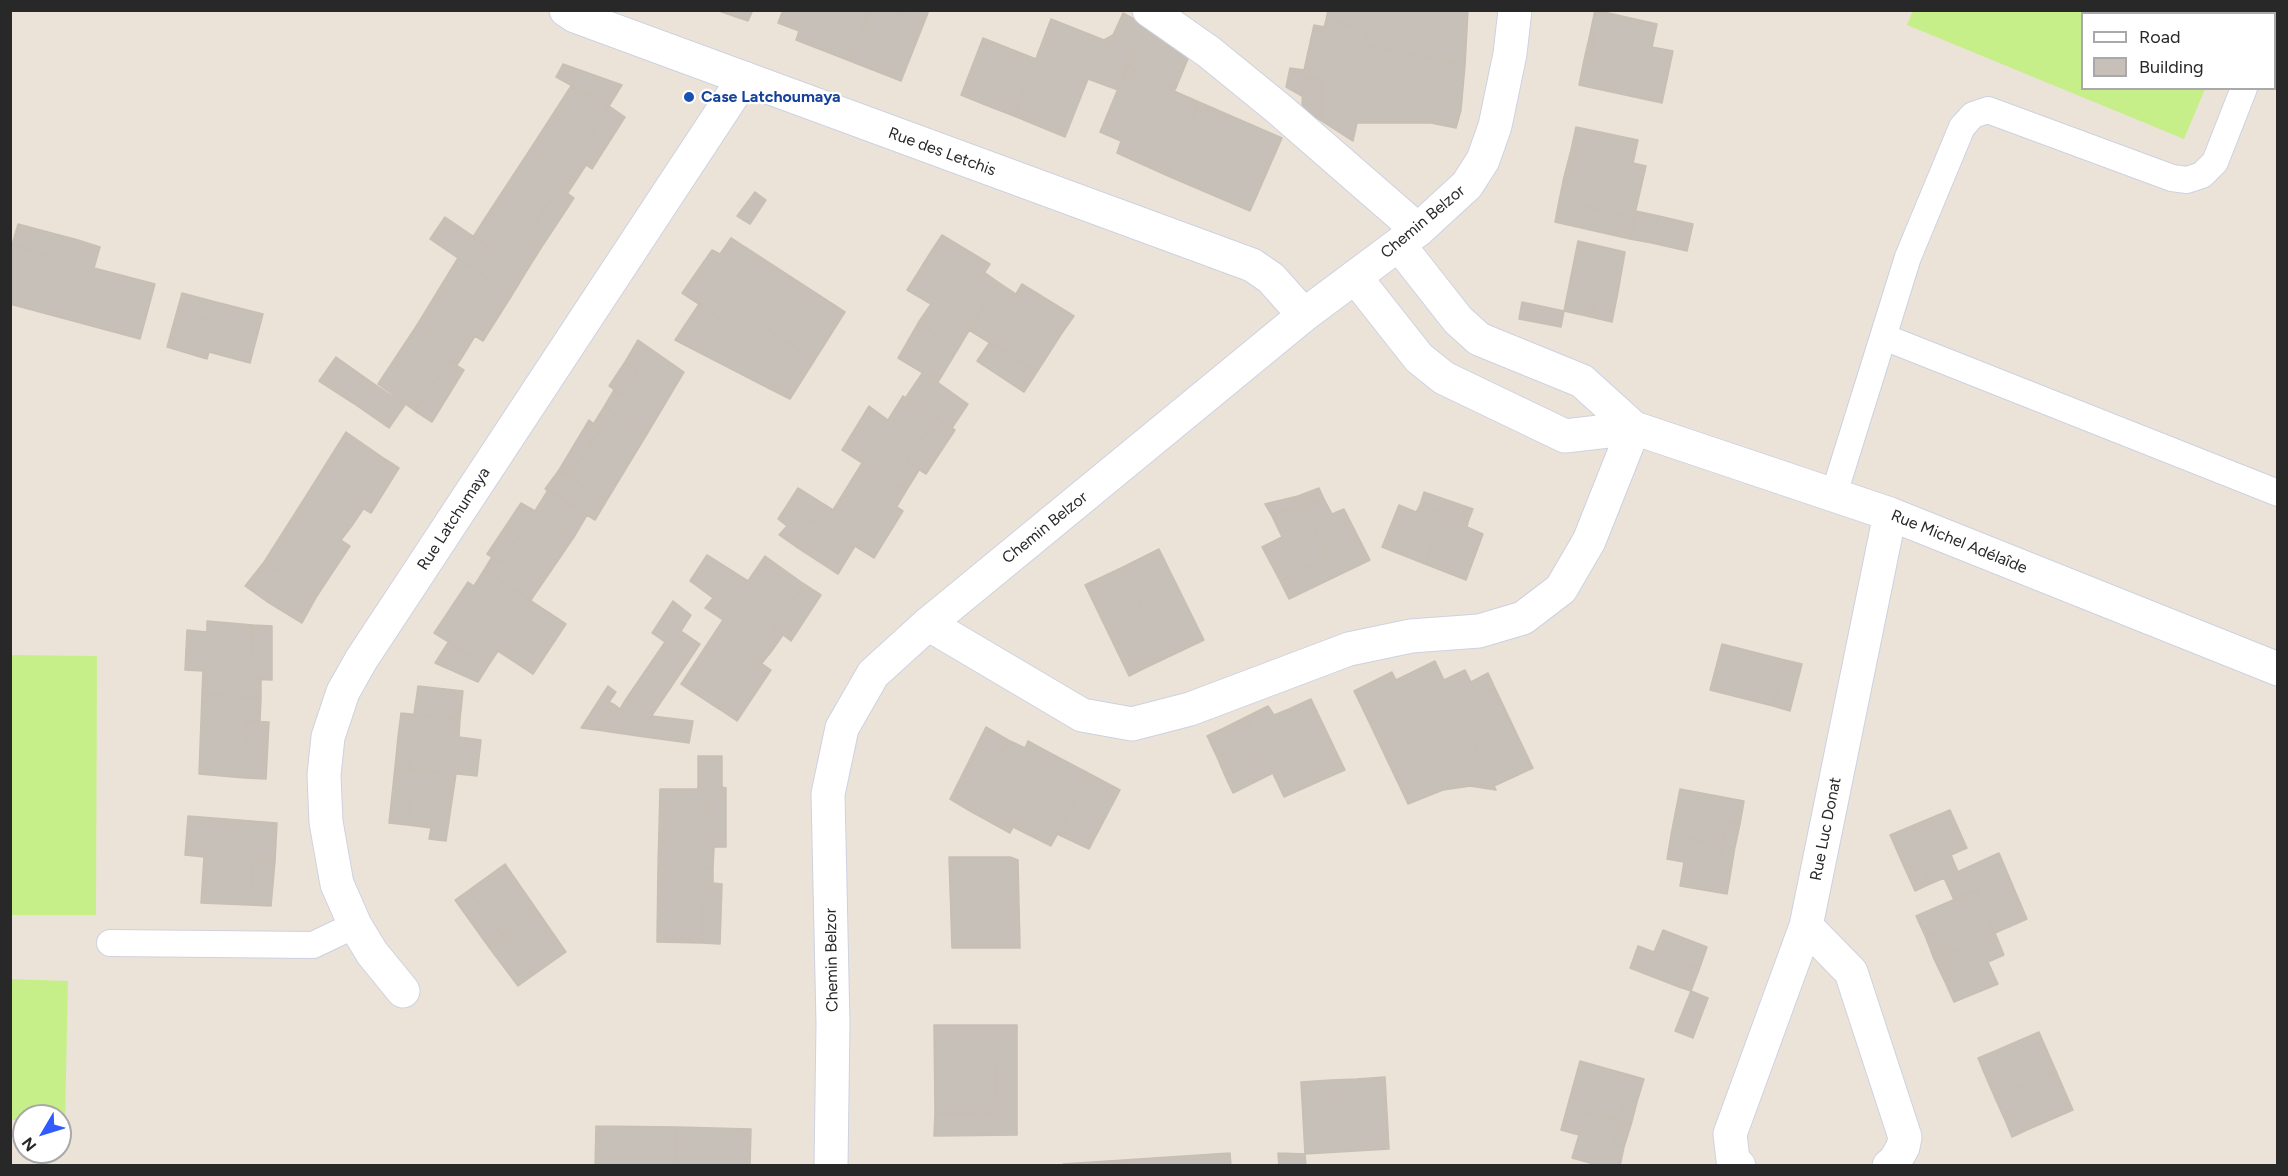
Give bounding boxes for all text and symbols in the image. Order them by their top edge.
legend [2081,12,2276,90]
text: Road [2139,26,2180,48]
text: Building [2139,56,2204,78]
place label: Case Latchoumaya [701,87,841,107]
marker: Case Latchoumaya [682,90,696,104]
street label: Rue des Letchis [886,124,998,180]
street label: Chemin Belzor [1377,181,1469,263]
street label: Rue Latchumaya [414,464,494,574]
street label: Chemin Belzor [999,488,1091,568]
street label: Rue Michel Adélaîde [1888,506,2030,578]
street label: Rue Luc Donat [1807,776,1845,882]
street label: Chemin Belzor [821,908,843,1012]
north arrow [12,1104,72,1164]
text: N [18,1133,40,1155]

